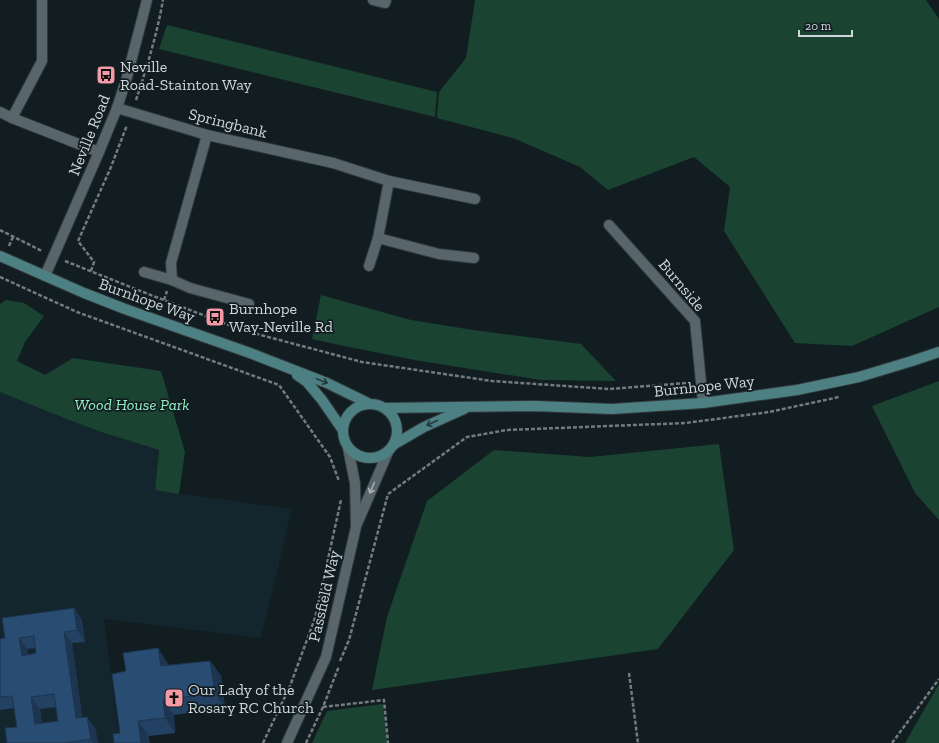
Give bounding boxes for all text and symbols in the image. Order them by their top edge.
scale bar [799,12,852,38]
text: 20 m [805,19,832,33]
place label: Neville Road-Stainton Way [120,57,253,94]
bus stop icon: Neville Road-Stainton Way [95,64,117,86]
street label: Neville Road [64,92,114,178]
street label: Springbank [187,104,270,142]
street label: Burnside [655,255,709,315]
street label: Burnhope Way [96,274,198,326]
place label: Burnhope Way-Neville Rd [229,299,333,336]
bus stop icon: Burnhope Way-Neville Rd [204,306,226,328]
street label: Burnhope Way [653,371,756,401]
one-way arrow [316,378,328,386]
park label: Wood House Park [75,395,189,414]
one-way arrow [426,420,438,428]
one-way arrow [368,482,376,494]
street label: Passfield Way [304,548,344,644]
place label: Our Lady of the Rosary RC Church [188,680,314,717]
church icon: Our Lady of the Rosary RC Church [163,687,185,709]

